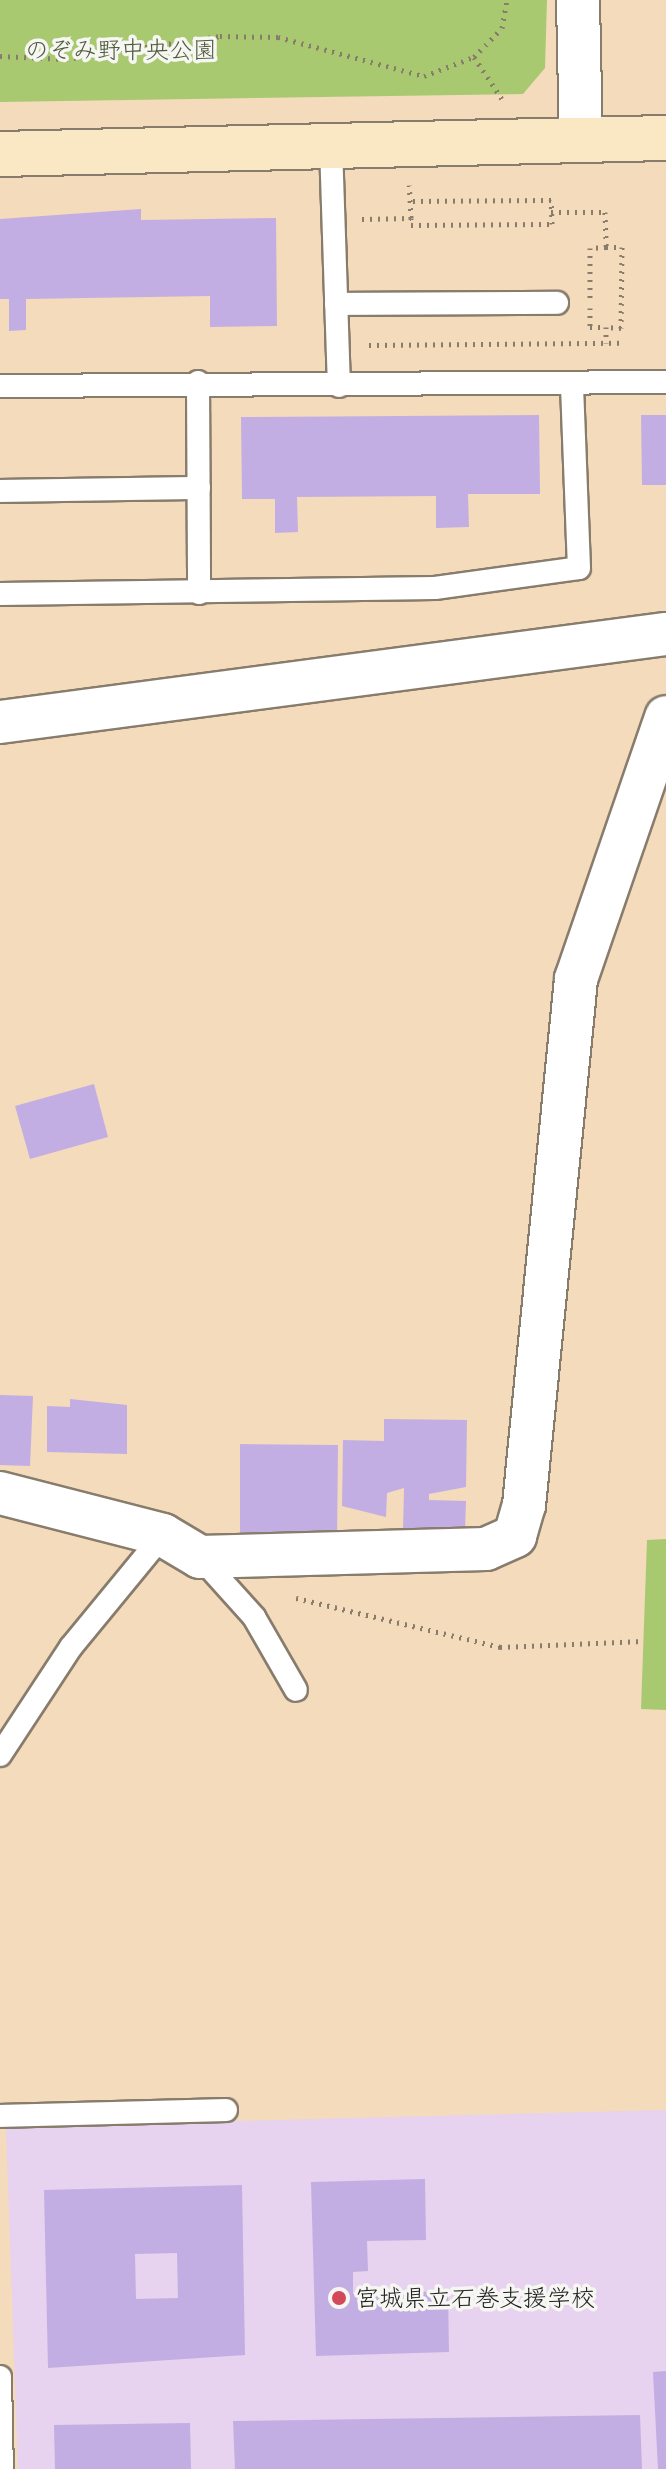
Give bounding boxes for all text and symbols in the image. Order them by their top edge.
park label: のぞみ野中央公園 [25,36,217,64]
place label: 宮城県立石巻支援学校 [355,2284,595,2312]
marker: 宮城県立石巻支援学校 [330,2289,348,2307]

